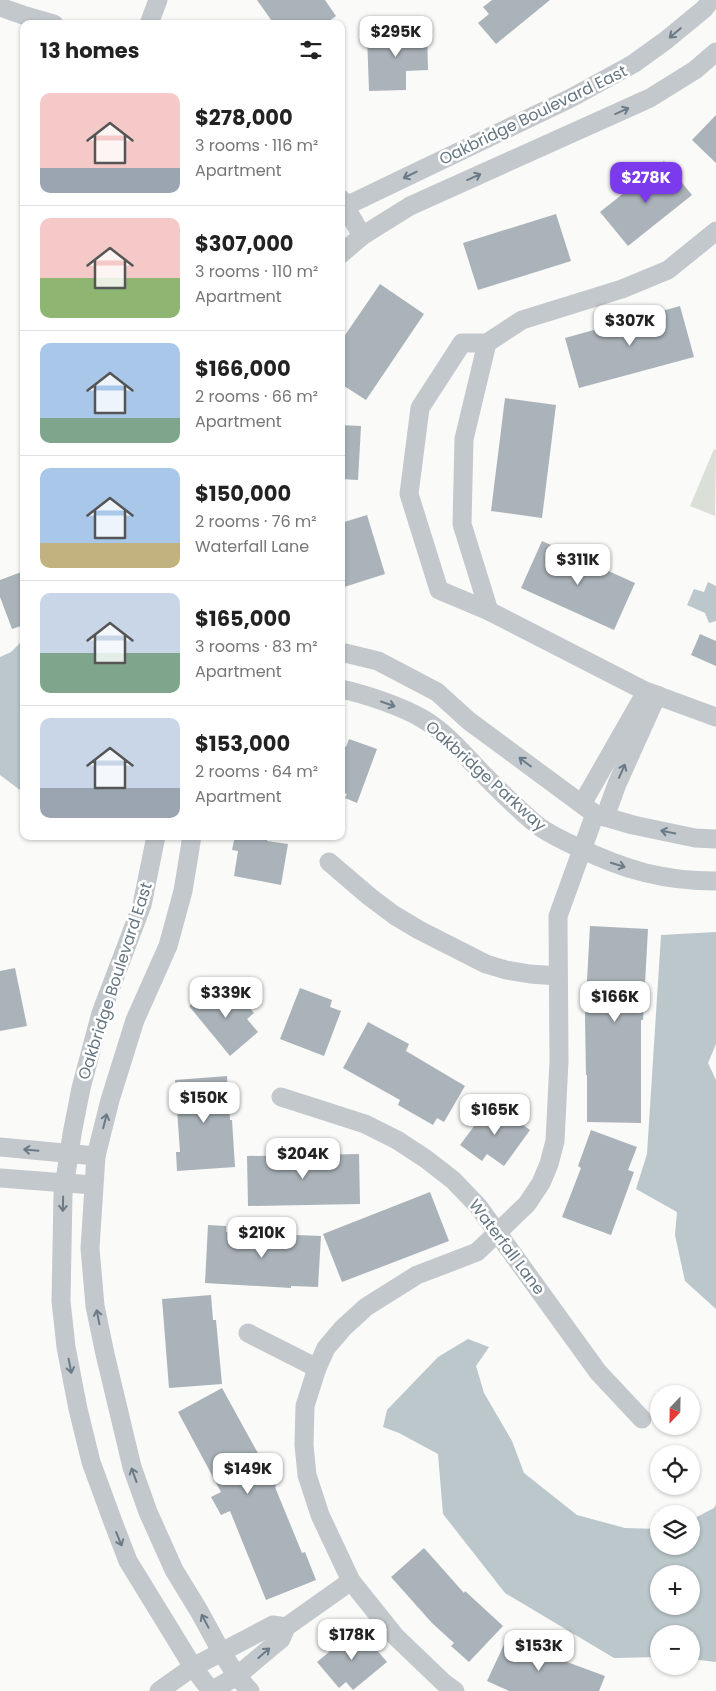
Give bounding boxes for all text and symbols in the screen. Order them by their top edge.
pin: $295K [361,15,431,58]
text: $295K [370,20,422,43]
one-way arrow [669,27,682,39]
text: 13 homes [40,36,139,65]
icon: filters [297,36,325,64]
street label: Oakbridge Boulevard East [435,59,631,171]
text: $278,000 [195,103,293,132]
one-way arrow [614,105,629,115]
icon: home [80,113,140,173]
text: 3 rooms · 116 m² [195,134,318,157]
text: Apartment [195,159,282,182]
pin: $278K [611,162,681,204]
text: $278K [621,166,671,189]
one-way arrow [402,171,417,181]
one-way arrow [466,172,481,182]
text: $307,000 [195,229,294,258]
icon: home [80,238,140,298]
text: 3 rooms · 110 m² [195,260,318,283]
text: Apartment [195,285,282,308]
pin: $307K [595,304,665,347]
text: $307K [605,309,655,332]
text: $166,000 [195,354,291,383]
icon: home [80,363,140,423]
text: 2 rooms · 66 m² [195,385,318,408]
text: Apartment [195,410,282,433]
text: $150,000 [195,479,291,508]
icon: home [80,488,140,548]
text: 2 rooms · 76 m² [195,510,317,533]
text: Waterfall Lane [195,535,309,558]
pin: $311K [543,544,613,586]
text: $311K [556,548,600,571]
text: $165,000 [195,604,291,633]
icon: home [80,613,140,673]
text: 3 rooms · 83 m² [195,635,317,658]
text: Apartment [195,660,282,683]
one-way arrow [379,700,395,709]
street label: Oakbridge Parkway [421,715,551,837]
text: $153,000 [195,729,290,758]
icon: home [80,738,140,798]
one-way arrow [519,756,532,767]
text: 2 rooms · 64 m² [195,760,318,783]
one-way arrow [618,764,628,779]
text: Apartment [195,785,282,808]
one-way arrow [660,827,676,837]
one-way arrow [610,861,626,871]
street label: Oakbridge Boulevard East [72,879,158,1083]
pin: $339K [191,976,261,1019]
pin: $166K [580,980,650,1023]
text: $339K [201,981,251,1004]
text: $166K [591,985,639,1008]
pin: $150K [169,1082,239,1124]
text: $150K [180,1086,228,1109]
pin: $165K [460,1094,530,1136]
text: $165K [471,1098,519,1121]
one-way arrow [101,1113,110,1129]
pin: $204K [268,1138,338,1180]
text: $204K [277,1142,329,1165]
one-way arrow [23,1145,39,1155]
street label: Waterfall Lane [463,1194,551,1300]
one-way arrow [58,1196,67,1212]
pin: $210K [227,1216,297,1259]
text: $210K [238,1221,286,1244]
one-way arrow [92,1309,102,1325]
one-way arrow [66,1358,75,1374]
north arrow [650,1385,700,1435]
map controls [650,1385,700,1675]
button: locate [650,1445,700,1495]
pin: $149K [213,1452,283,1495]
text: $149K [224,1457,272,1480]
one-way arrow [129,1468,138,1483]
button: layers [650,1505,700,1555]
one-way arrow [115,1531,125,1546]
button: + [650,1565,700,1615]
one-way arrow [199,1614,209,1629]
pin: $178K [317,1618,387,1661]
text: $178K [329,1623,375,1646]
button: − [650,1625,700,1675]
pin: $153K [504,1630,574,1672]
text: $153K [515,1634,563,1657]
one-way arrow [258,1647,271,1659]

